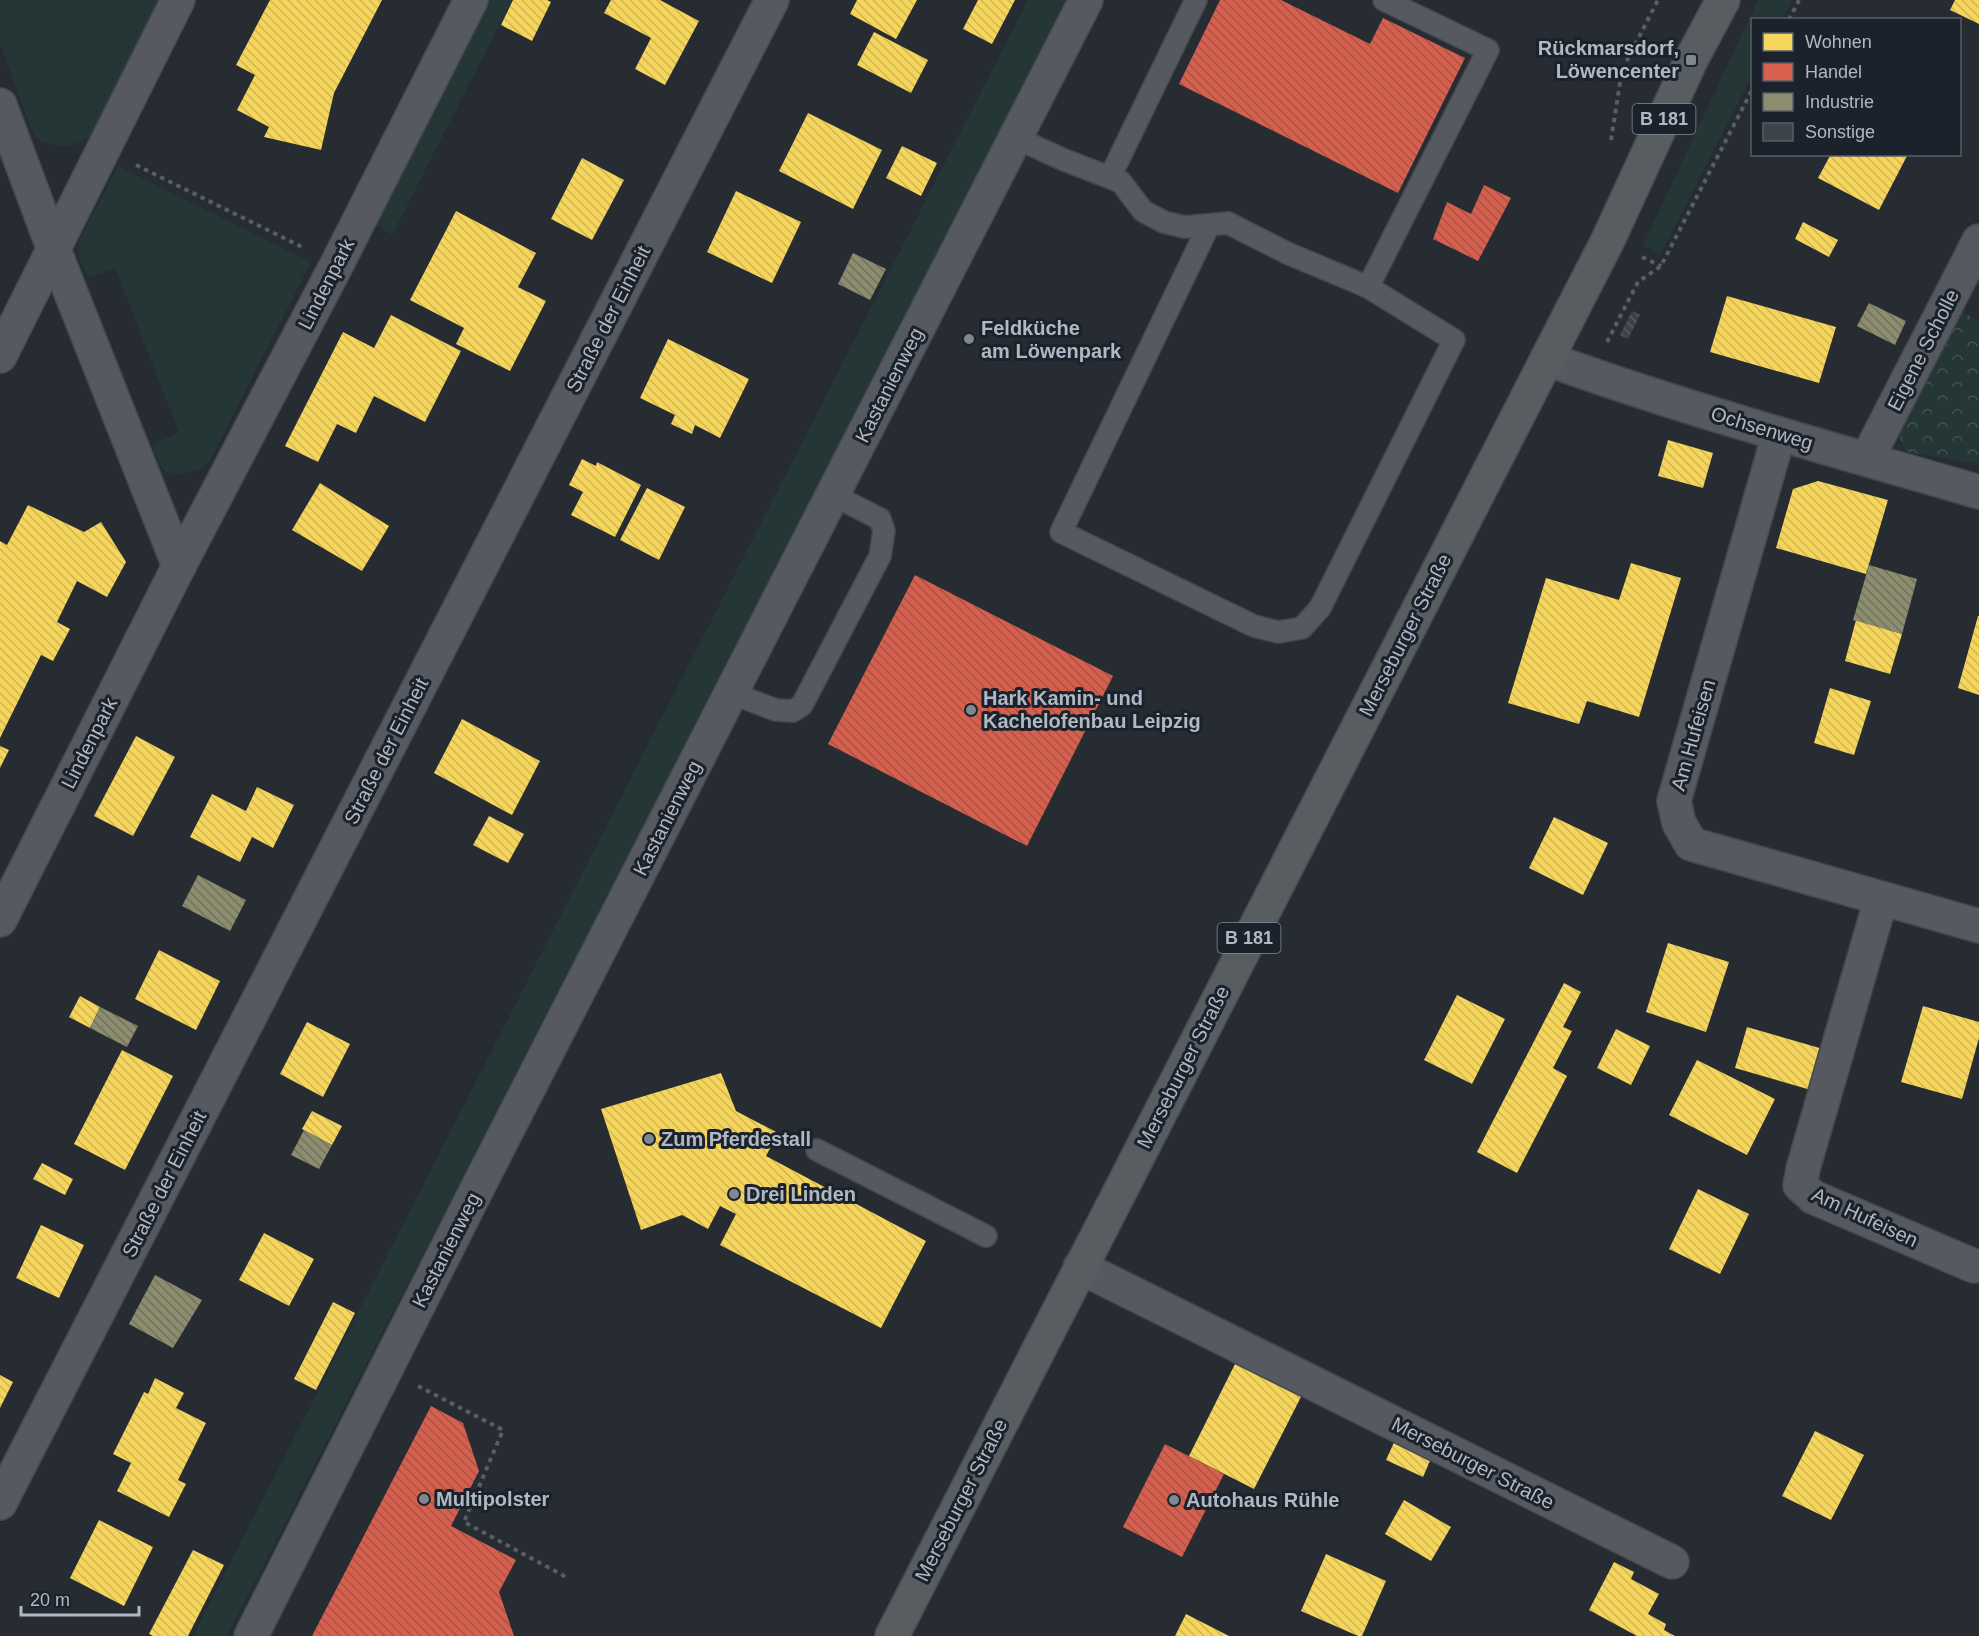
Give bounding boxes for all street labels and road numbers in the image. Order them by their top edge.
road number: B 181 [1632,104,1696,134]
street label: Lindenpark [294,234,359,333]
street label: Straße der Einheit [562,242,655,396]
street label: Eigene Scholle [1883,286,1963,414]
street label: Kastanienweg [851,324,927,446]
street label: Ochsenweg [1708,402,1816,454]
street label: Merseburger Straße [1355,550,1455,720]
street label: Straße der Einheit [340,674,433,828]
street label: Am Hufeisen [1667,677,1719,793]
street label: Lindenpark [57,693,122,792]
street label: Kastanienweg [629,757,705,879]
road number: B 181 [1218,923,1280,953]
street label: Merseburger Straße [1133,982,1233,1152]
street label: Straße der Einheit [118,1107,211,1261]
street label: Am Hufeisen [1808,1183,1922,1251]
street label: Kastanienweg [408,1189,484,1311]
street label: Merseburger Straße [1388,1413,1558,1513]
street label: Merseburger Straße [911,1415,1011,1585]

